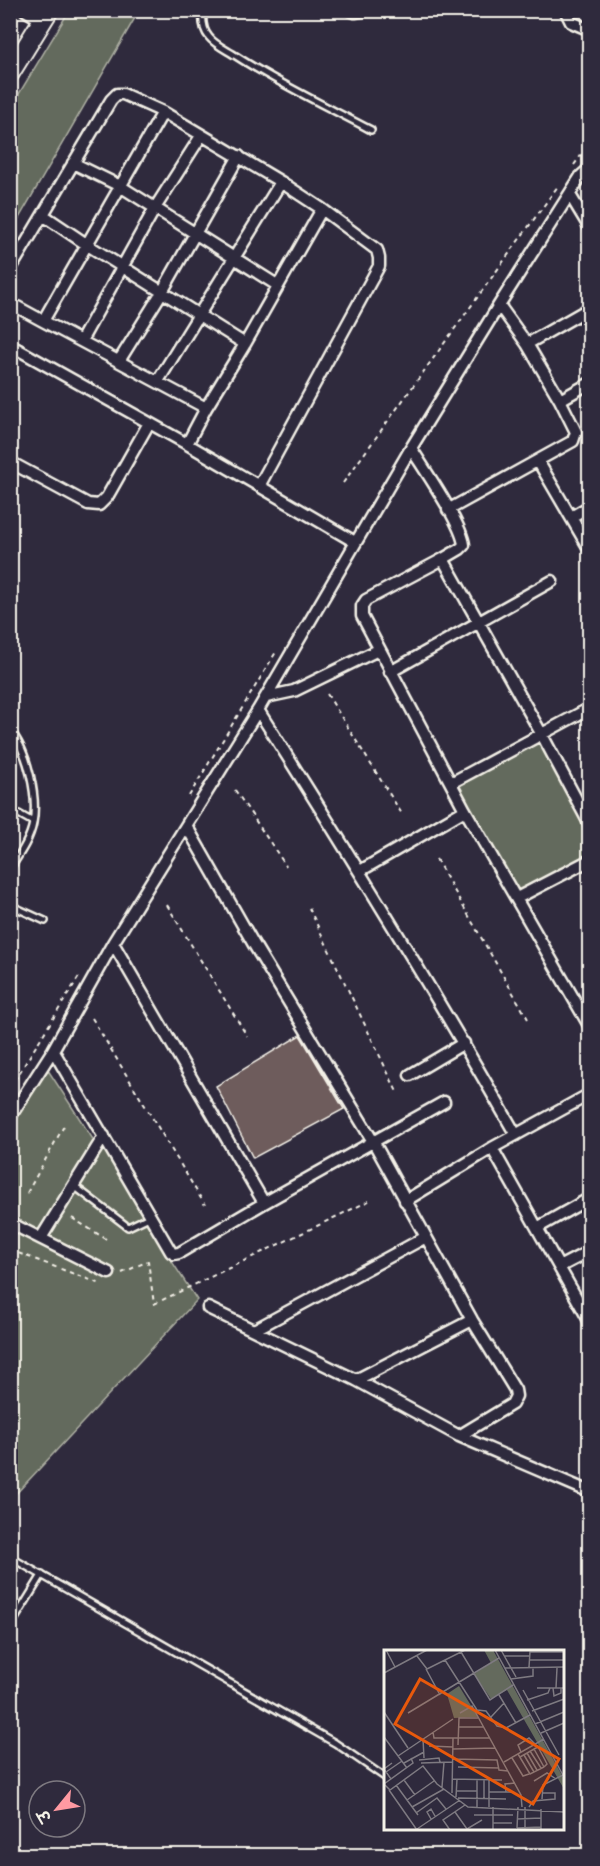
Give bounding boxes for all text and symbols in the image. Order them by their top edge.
inset map [384,1650,564,1830]
north arrow [27,1779,87,1839]
text: उ [32,1804,60,1828]

